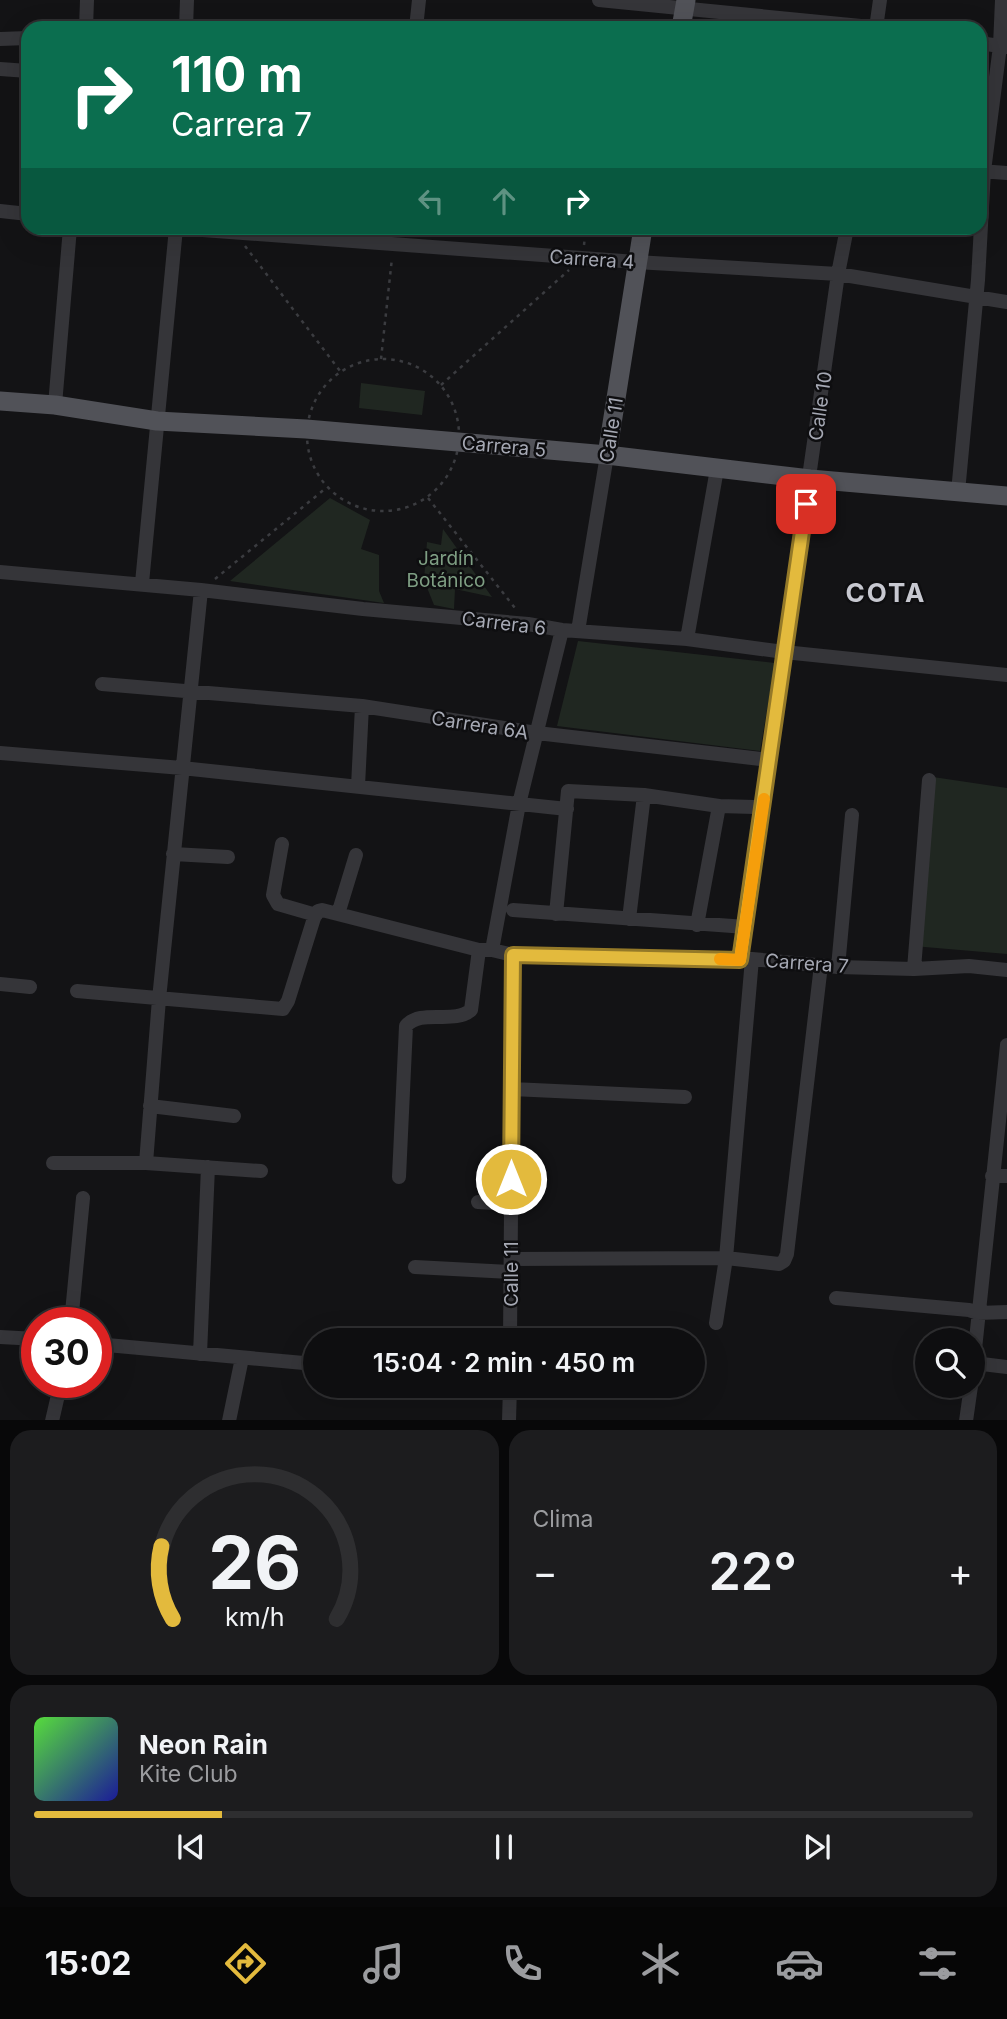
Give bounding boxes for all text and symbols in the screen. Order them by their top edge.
text: 110 m [171,45,303,104]
icon: right [56,49,147,140]
text: Carrera 7 [171,105,312,144]
icon: left [412,182,450,220]
icon: ahead [485,182,523,220]
icon: right [558,182,596,220]
street label: Carrera 4 [549,245,635,274]
street label: Calle 10 [804,370,837,442]
street label: Calle 11 [595,396,628,464]
street label: Carrera 5 [461,431,547,462]
pin [776,474,836,534]
icon: arrive [787,485,825,523]
park label: Jardín Botánico [407,547,485,592]
district label: COTA [846,577,926,608]
street label: Carrera 6 [460,607,547,640]
street label: Carrera 6A [430,706,530,745]
street label: Carrera 7 [764,949,850,978]
position arrow [474,1142,548,1216]
street label: Calle 11 [500,1241,523,1307]
speed limit sign: 30 [21,1307,112,1398]
map controls [915,1328,985,1398]
button: search [915,1328,985,1398]
text: 15:04 · 2 min · 450 m [373,1347,635,1378]
text: Clima [533,1505,594,1533]
text: 26 [208,1518,301,1607]
text: 22° [708,1540,797,1603]
text: − [533,1549,558,1595]
text: + [948,1549,973,1595]
text: km/h [225,1601,284,1631]
text: Neon Rain [139,1729,268,1760]
text: Kite Club [139,1760,238,1788]
icon: previous [172,1828,210,1866]
icon: pause [485,1828,523,1866]
icon: next [798,1828,836,1866]
icon: directions [221,1939,270,1988]
icon: music [359,1939,408,1988]
icon: phone [498,1939,547,1988]
icon: climate [636,1939,685,1988]
icon: car [775,1939,824,1988]
icon: filters [913,1939,962,1988]
text: 15:02 [45,1944,131,1983]

